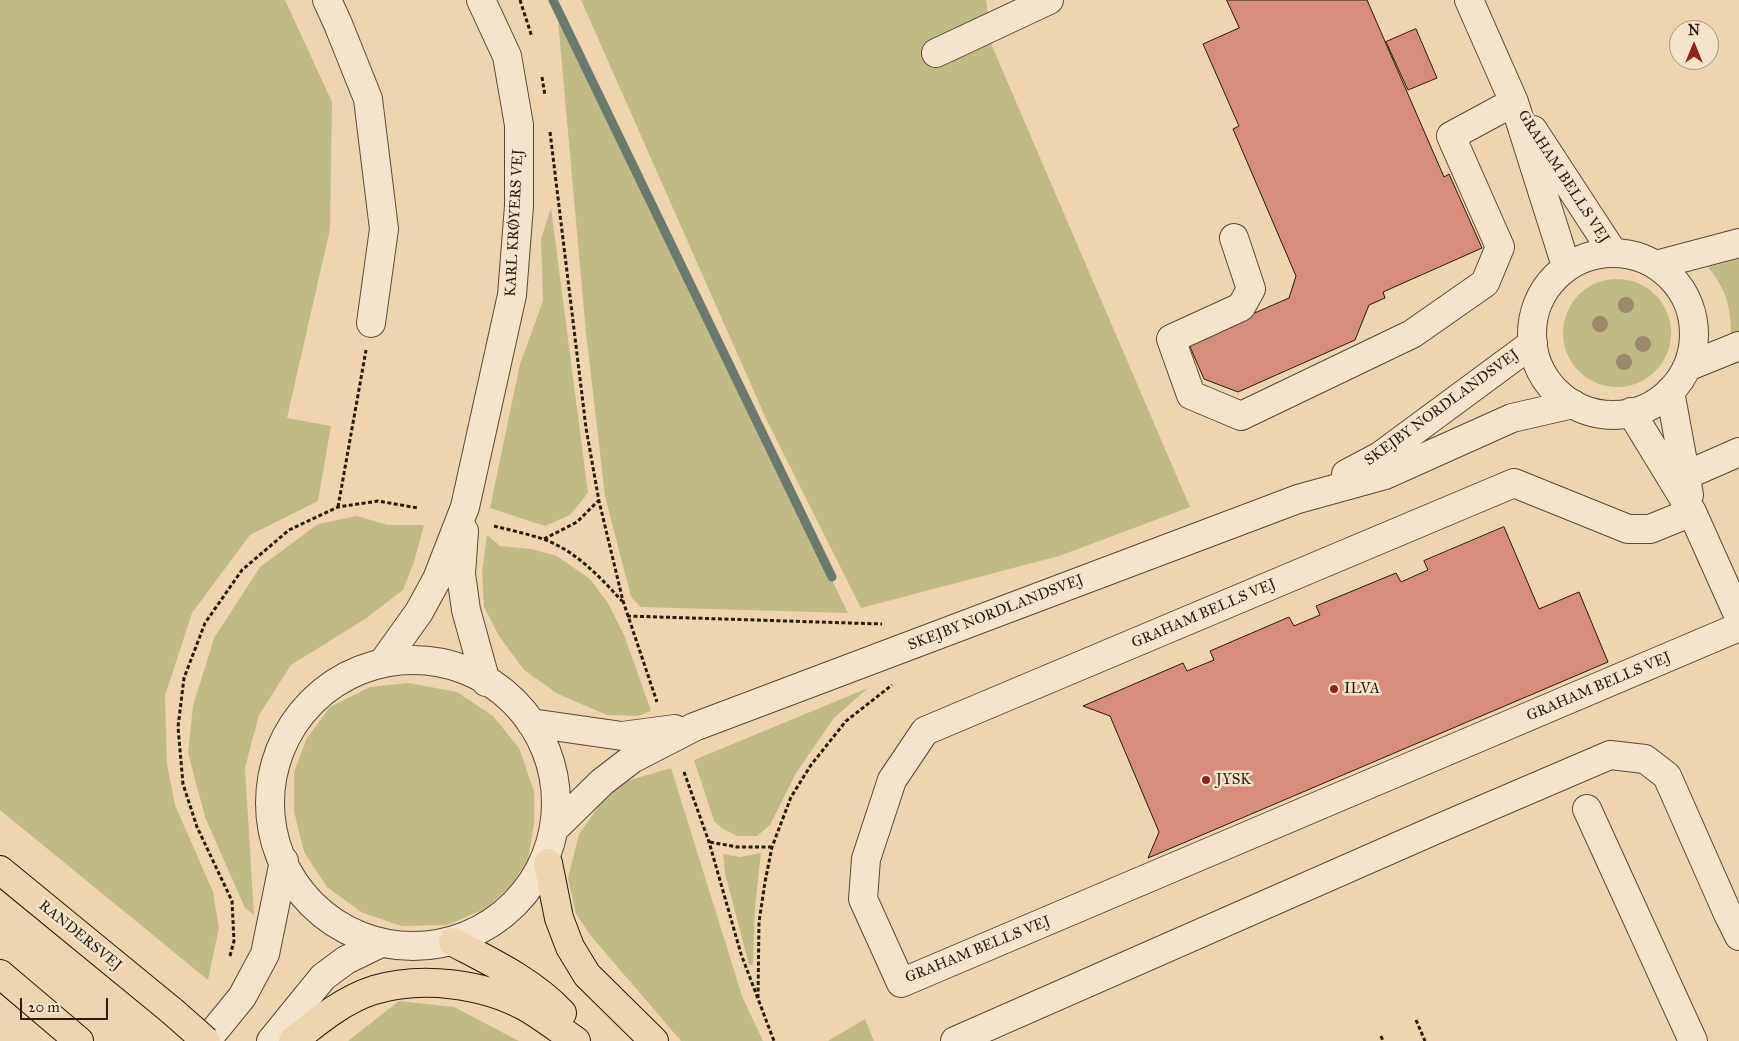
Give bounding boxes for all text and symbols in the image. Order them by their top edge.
north arrow [1669,20,1719,70]
text: N [1688,22,1700,39]
street label: GRAHAM BELLS VEJ [1513,107,1613,247]
street label: KARL KRØYERS VEJ [502,149,528,297]
street label: SKEJBY NORDLANDSVEJ [1361,346,1523,470]
street label: SKEJBY NORDLANDSVEJ [906,571,1086,655]
street label: GRAHAM BELLS VEJ [1129,575,1279,653]
street label: GRAHAM BELLS VEJ [1524,648,1674,726]
place label: ILVA [1344,680,1380,698]
marker: ILVA [1328,683,1340,695]
place label: JYSK [1216,771,1251,789]
marker: JYSK [1200,774,1212,786]
street label: RANDERSVEJ [35,897,125,975]
street label: GRAHAM BELLS VEJ [903,913,1053,987]
scale bar [22,988,110,1020]
text: 20 m [28,998,60,1016]

